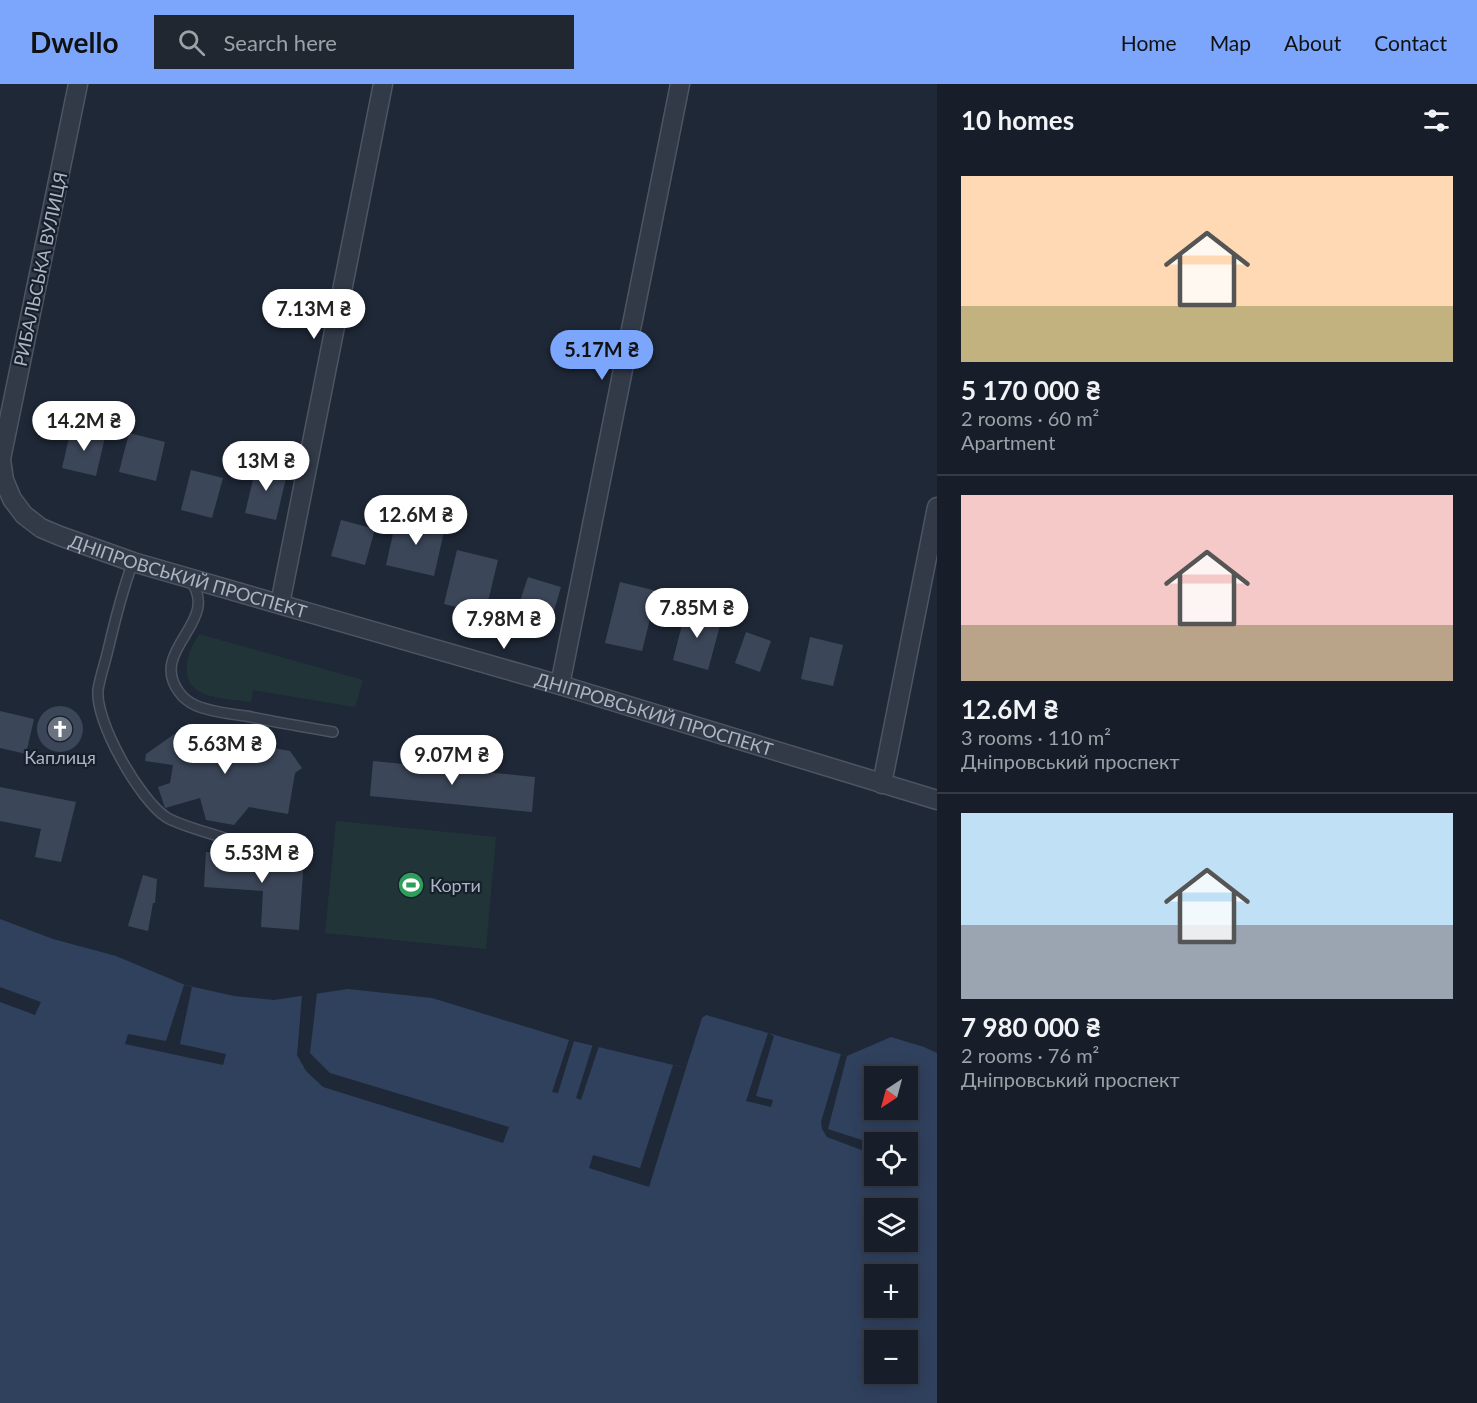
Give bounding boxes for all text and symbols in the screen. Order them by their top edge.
search box [154,15,574,69]
text: Dwello [30,25,118,59]
icon: search [175,26,208,59]
text: Search here [223,29,337,56]
text: Home [1121,30,1177,55]
text: Map [1210,30,1251,55]
text: About [1284,30,1341,55]
text: Contact [1374,30,1447,55]
text: 10 homes [961,104,1074,136]
icon: filters [1420,104,1453,137]
street label: РИБАЛЬСЬКА ВУЛИЦЯ [9,170,71,368]
icon: home [1153,215,1261,323]
pin: 7.13M ₴ [259,289,369,340]
text: 7.13M ₴ [276,296,352,320]
pin: 5.17M ₴ [547,330,657,381]
text: 5.17M ₴ [564,337,640,361]
text: 5 170 000 ₴ [961,374,1101,406]
pin: 14.2M ₴ [29,401,139,452]
text: 2 rooms · 60 m² [961,406,1099,430]
text: 14.2M ₴ [46,408,122,432]
text: Apartment [961,430,1055,454]
pin: 13M ₴ [224,441,308,492]
text: 13M ₴ [236,448,296,472]
pin: 12.6M ₴ [361,495,471,546]
text: 12.6M ₴ [378,502,454,526]
street label: ДНІПРОВСЬКИЙ ПРОСПЕКТ [66,529,310,623]
icon: home [1153,534,1261,642]
pin: 7.85M ₴ [642,588,752,639]
text: 7.85M ₴ [659,595,735,619]
pin: 7.98M ₴ [449,599,559,650]
text: 7.98M ₴ [466,606,542,630]
street label: ДНІПРОВСЬКИЙ ПРОСПЕКТ [533,667,776,760]
text: 12.6M ₴ [961,693,1059,725]
church icon: Каплиця [45,714,75,744]
pin: 5.63M ₴ [170,724,280,775]
text: 3 rooms · 110 m² [961,725,1111,749]
text: 5.63M ₴ [187,731,263,755]
pin: 9.07M ₴ [397,735,507,786]
text: 9.07M ₴ [414,742,490,766]
place label: Каплиця [24,746,96,768]
text: Дніпровський проспект [961,749,1180,773]
pin: 5.53M ₴ [207,833,317,884]
text: 5.53M ₴ [224,840,300,864]
icon: home [1153,852,1261,960]
sports icon: Корти [396,870,426,900]
place label: Корти [430,874,481,896]
text: 7 980 000 ₴ [961,1011,1101,1043]
text: 2 rooms · 76 m² [961,1043,1099,1067]
north arrow [864,1066,918,1120]
map controls [864,1066,918,1384]
text: Дніпровський проспект [961,1067,1180,1091]
button: locate [864,1132,918,1186]
button: layers [864,1198,918,1252]
button: + [864,1264,918,1318]
button: − [864,1330,918,1384]

